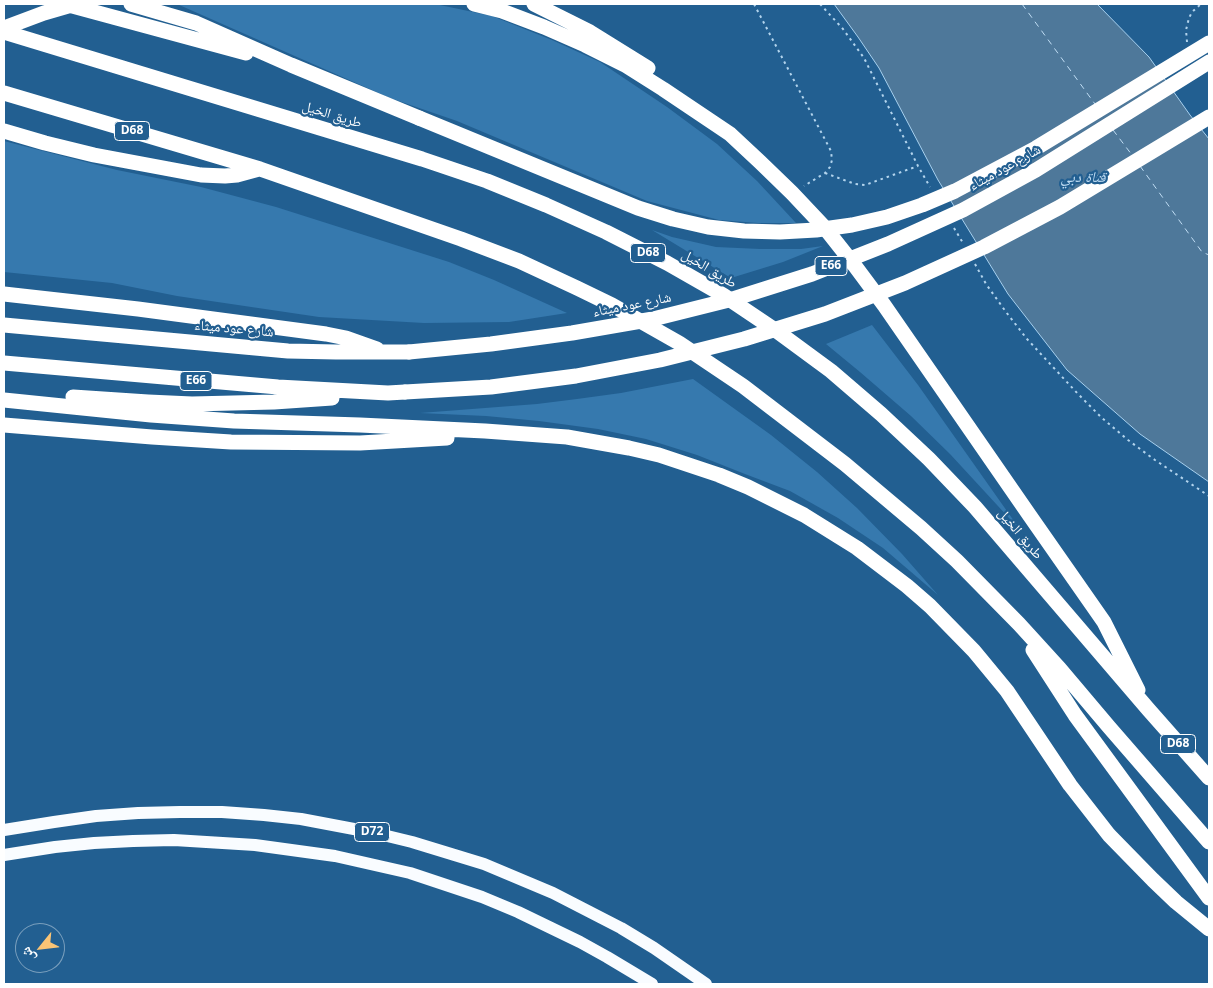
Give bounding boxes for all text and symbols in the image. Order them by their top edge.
street label: طريق الخيل [300,98,364,132]
road number: D68 [114,122,150,140]
street label: شارع عود ميثاء [966,141,1044,195]
water label: قناة دبي [1060,169,1106,187]
road number: D68 [630,244,666,262]
street label: طريق الخيل [678,246,740,292]
road number: E66 [815,256,847,276]
street label: شارع عود ميثاء [591,289,673,321]
street label: شارع عود ميثاء [194,317,274,341]
road number: E66 [180,372,212,391]
street label: طريق الخيل [994,505,1046,563]
road number: D68 [1160,734,1196,754]
road number: D72 [354,822,390,842]
north arrow [15,923,65,973]
text: ش [15,944,39,966]

